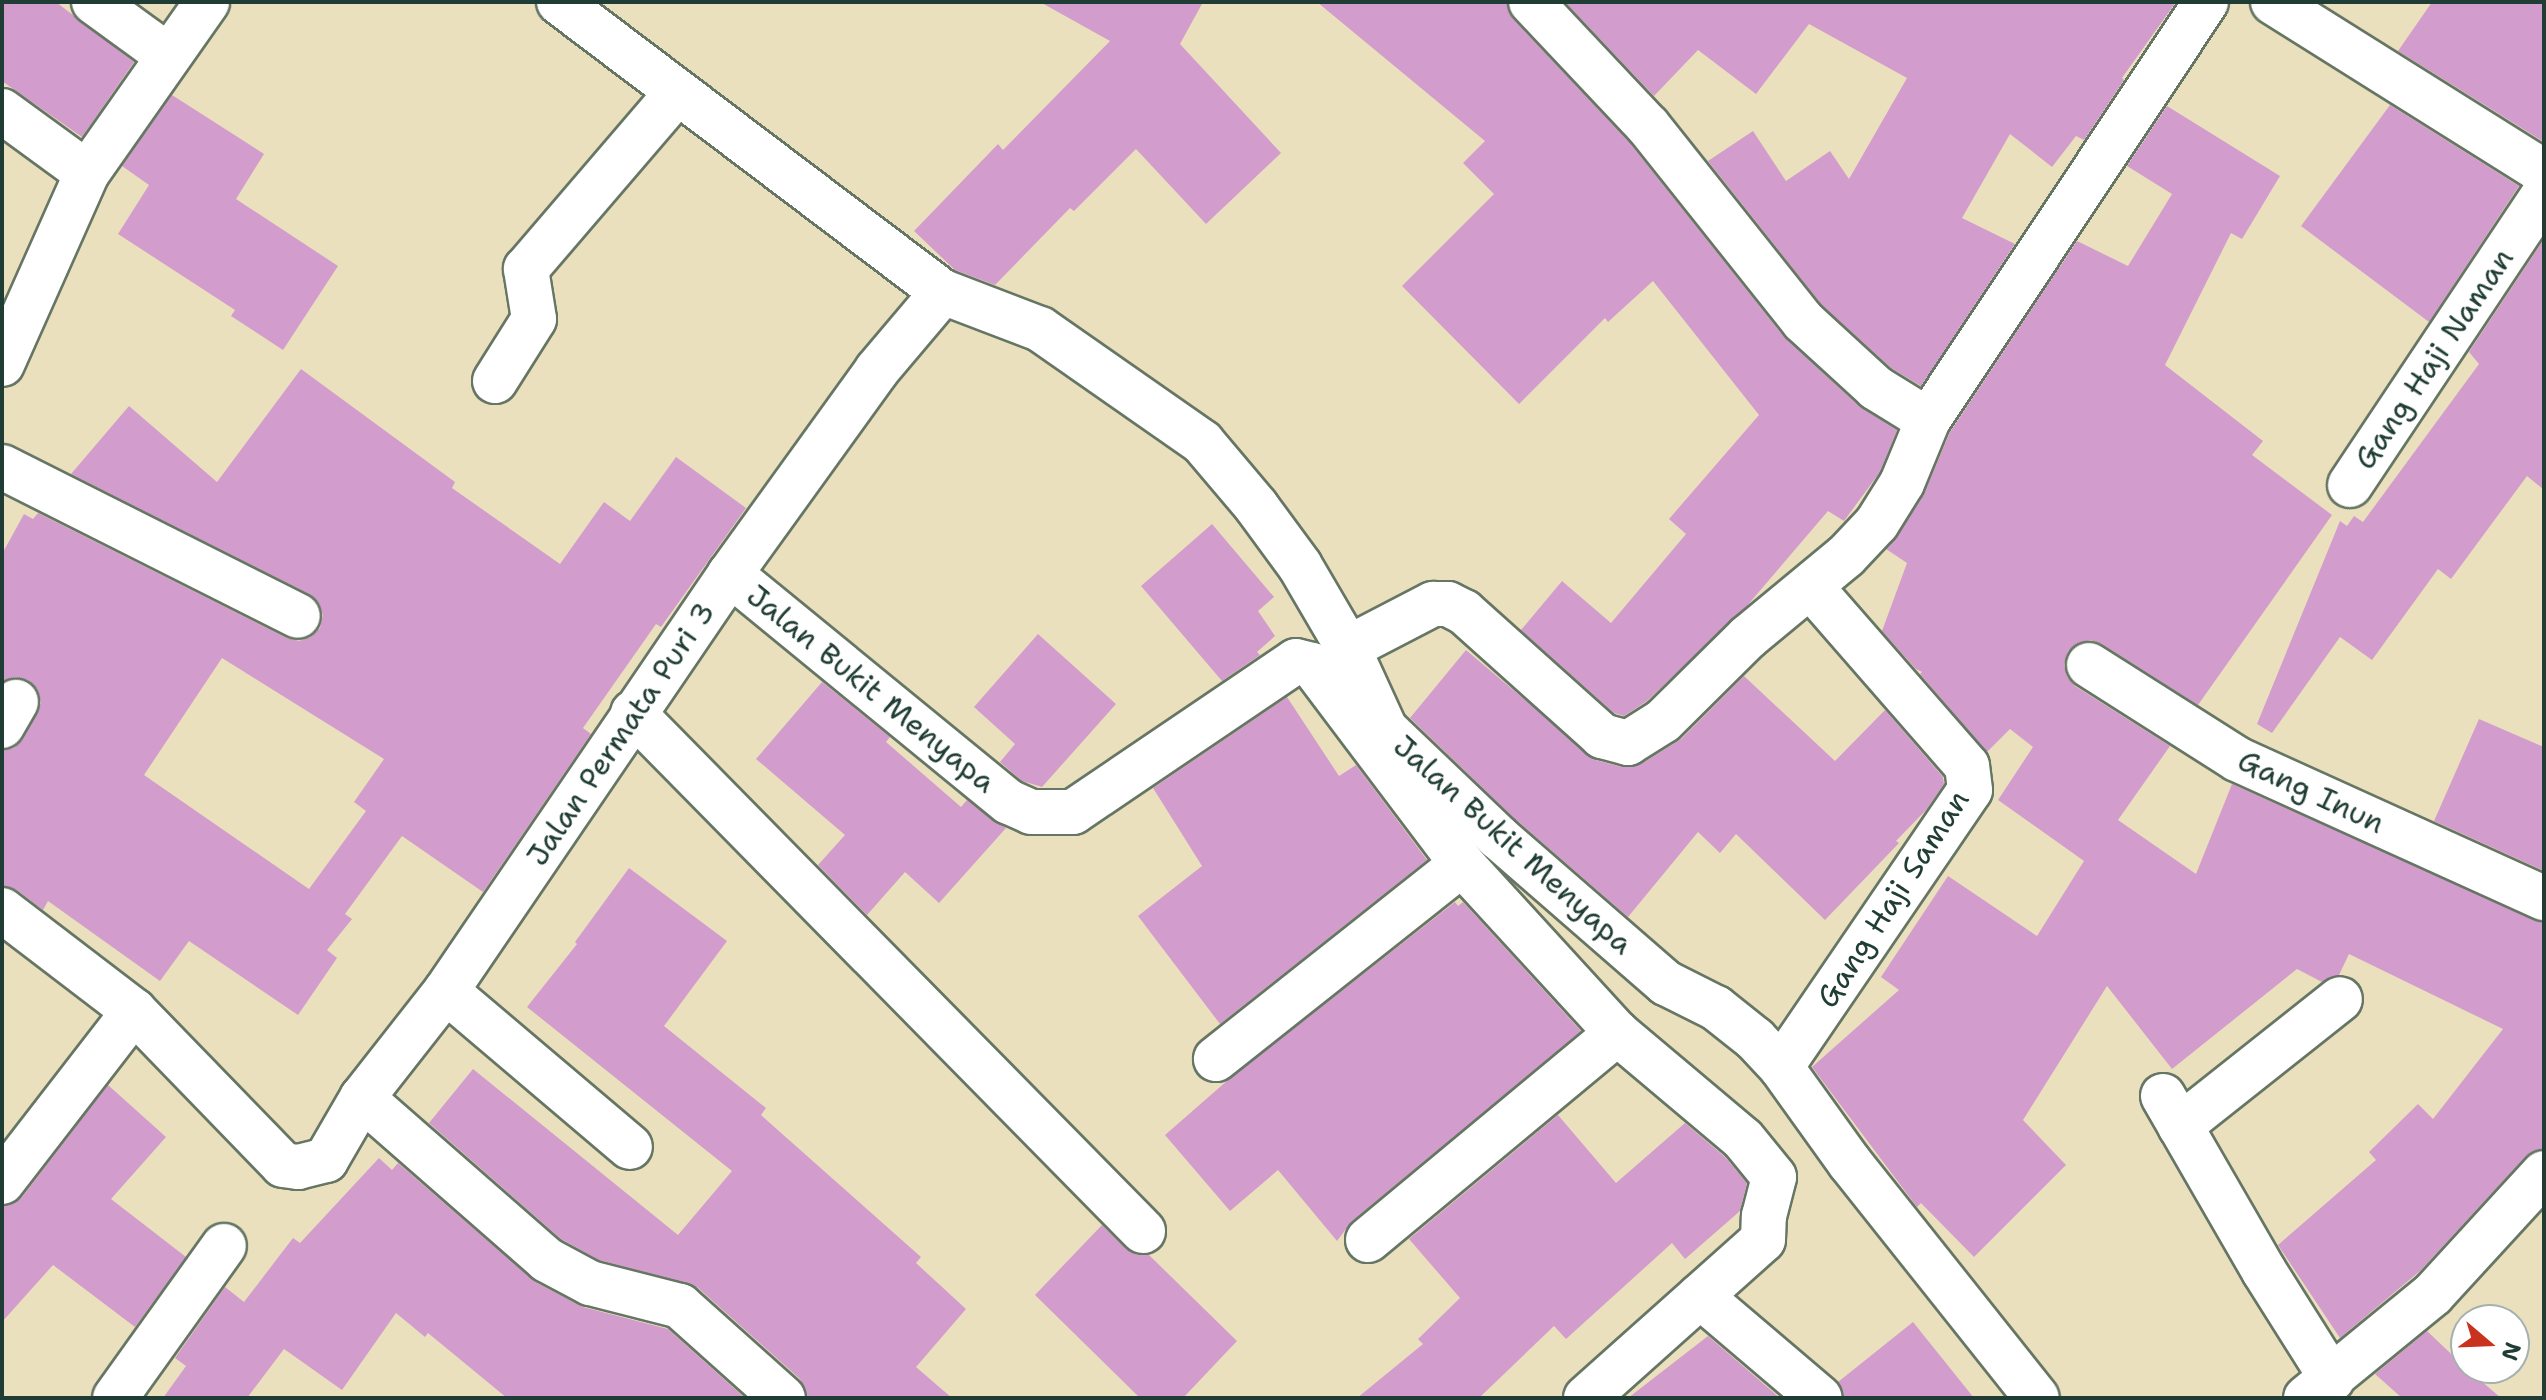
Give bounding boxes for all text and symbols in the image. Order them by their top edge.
street label: Gang Haji Naman [2347,242,2521,476]
street label: Jalan Bukit Menyapa [739,578,1003,800]
street label: Jalan Permata Puri 3 [519,595,723,873]
street label: Jalan Bukit Menyapa [1386,728,1640,962]
street label: Gang Inun [2232,742,2390,842]
street label: Gang Haji Saman [1809,783,1977,1015]
north arrow [2450,1304,2530,1384]
text: N [2495,1338,2528,1364]

